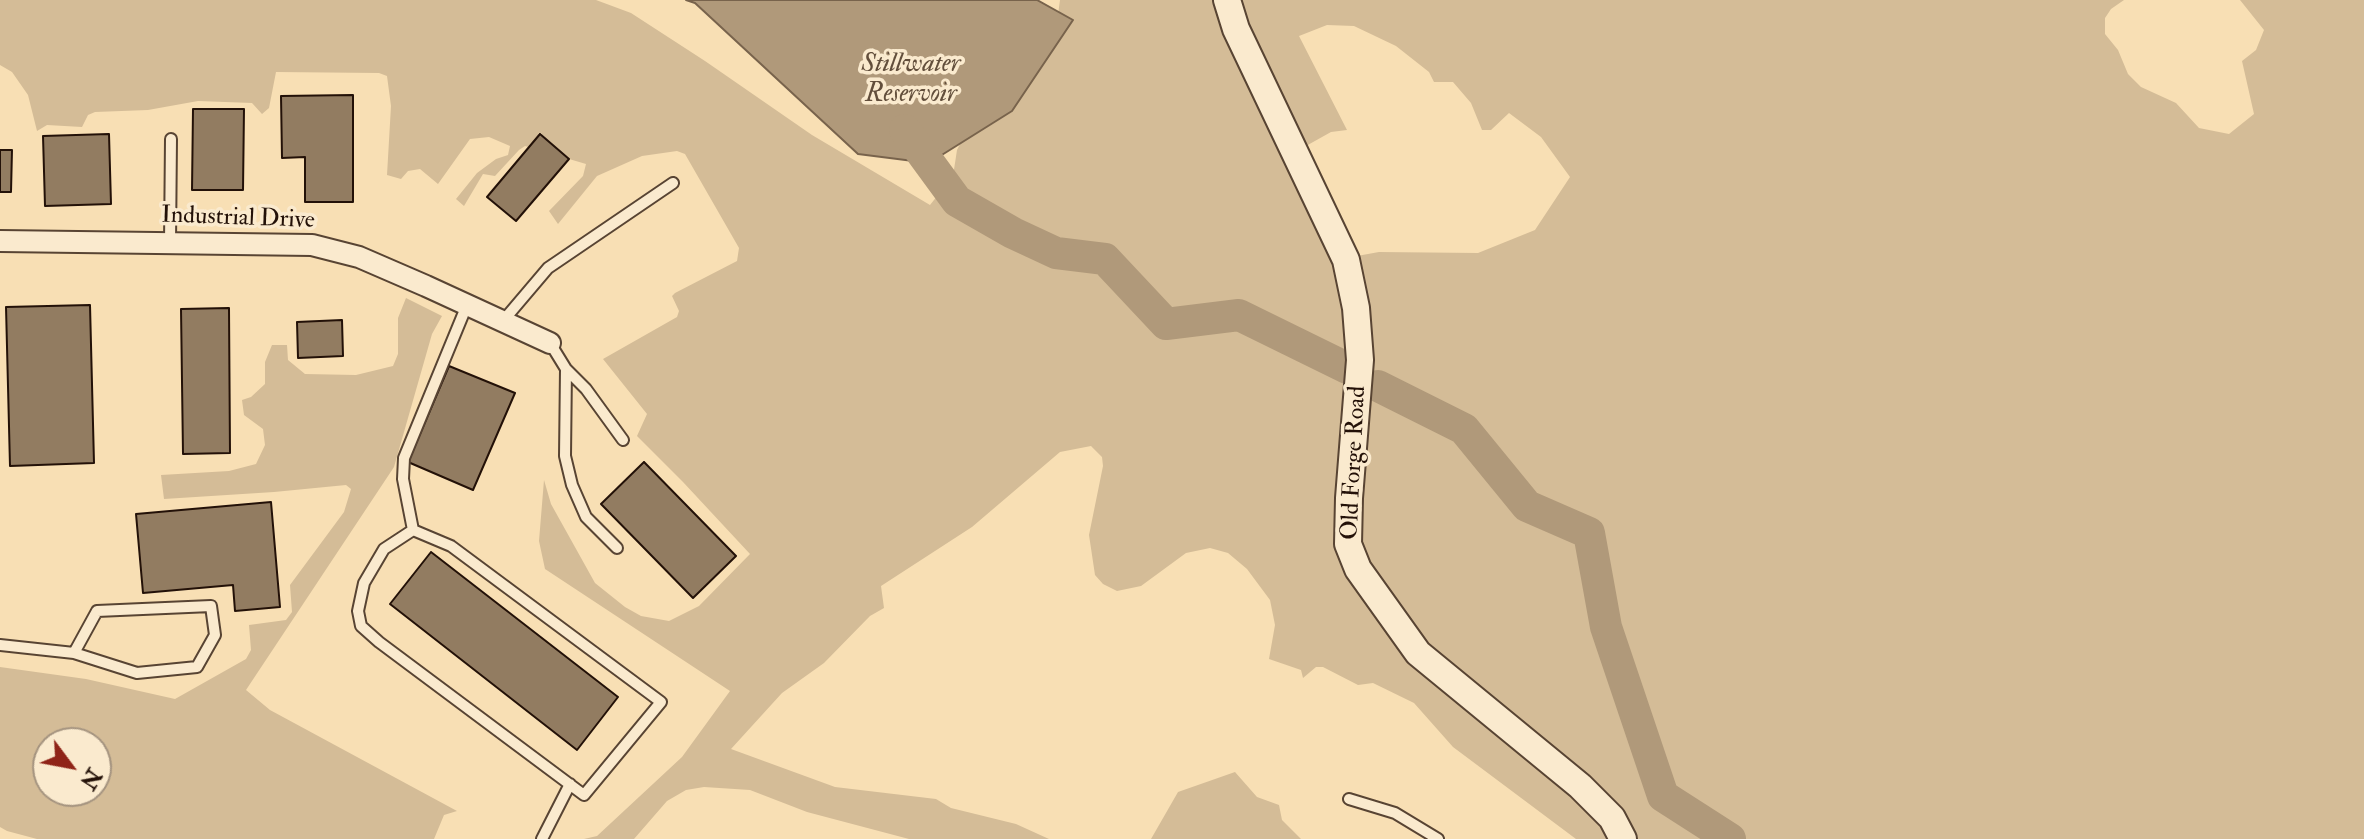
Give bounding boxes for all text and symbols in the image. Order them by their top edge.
water label: Stillwater Reservoir [862,49,960,110]
street label: Industrial Drive [161,202,315,236]
street label: Old Forge Road [1337,385,1373,541]
north arrow [32,727,112,807]
text: N [74,763,108,794]

